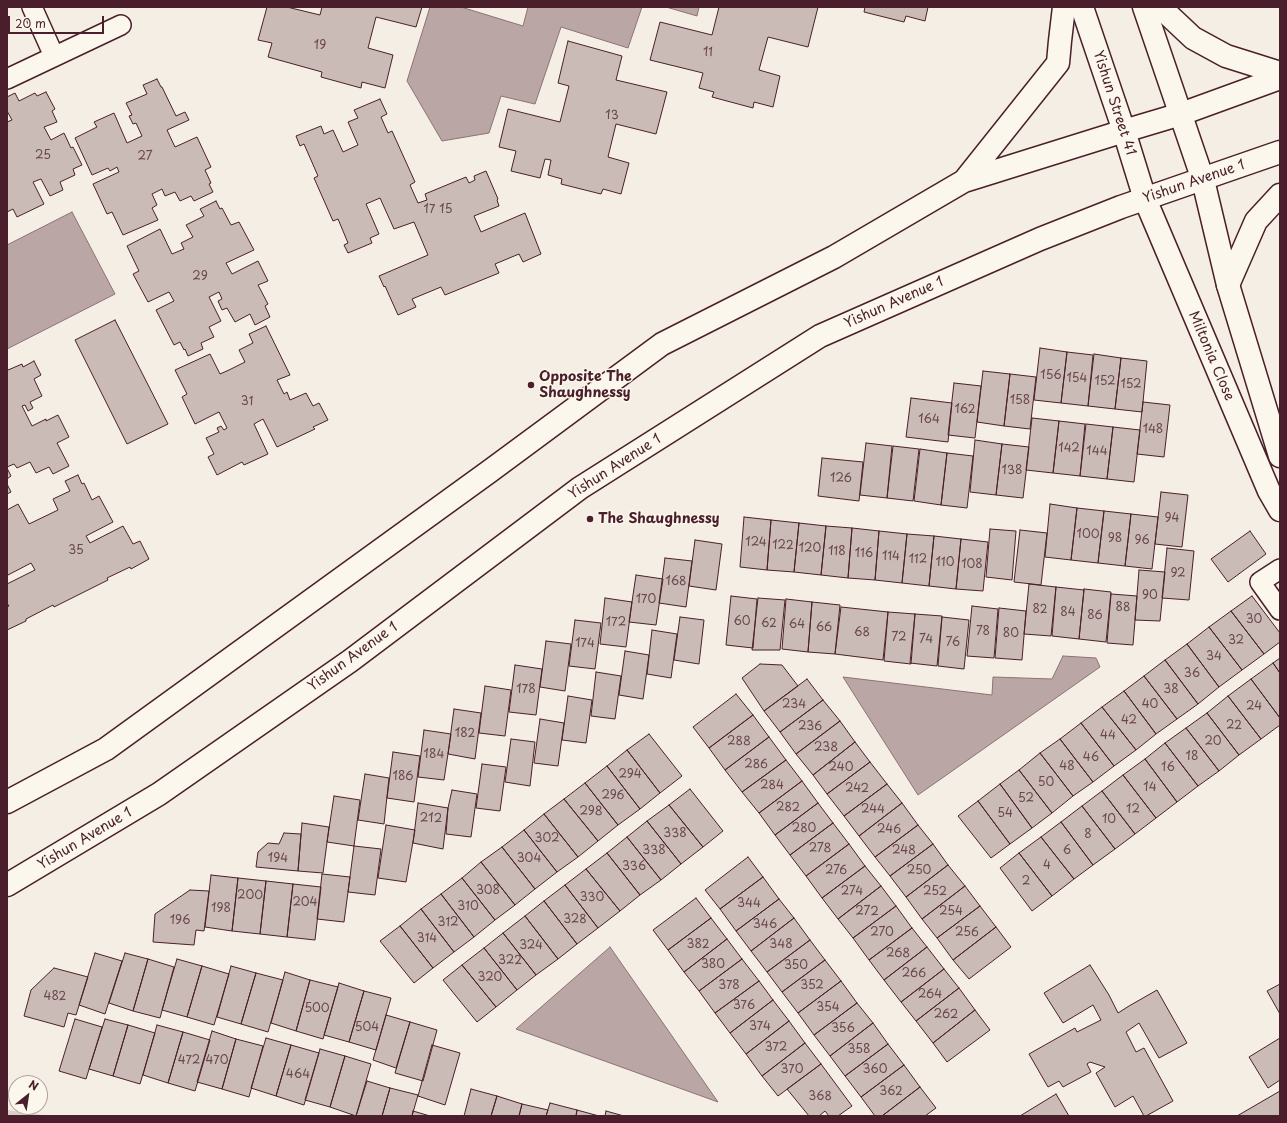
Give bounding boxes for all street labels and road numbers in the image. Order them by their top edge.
street label: Yishun Street 41 [1089,49,1139,157]
street label: Yishun Avenue 1 [1141,157,1247,207]
street label: Yishun Avenue 1 [842,274,946,332]
street label: Miltonia Close [1185,309,1237,403]
street label: Yishun Avenue 1 [566,431,664,503]
street label: Yishun Avenue 1 [305,619,401,695]
street label: Yishun Avenue 1 [35,804,135,874]

